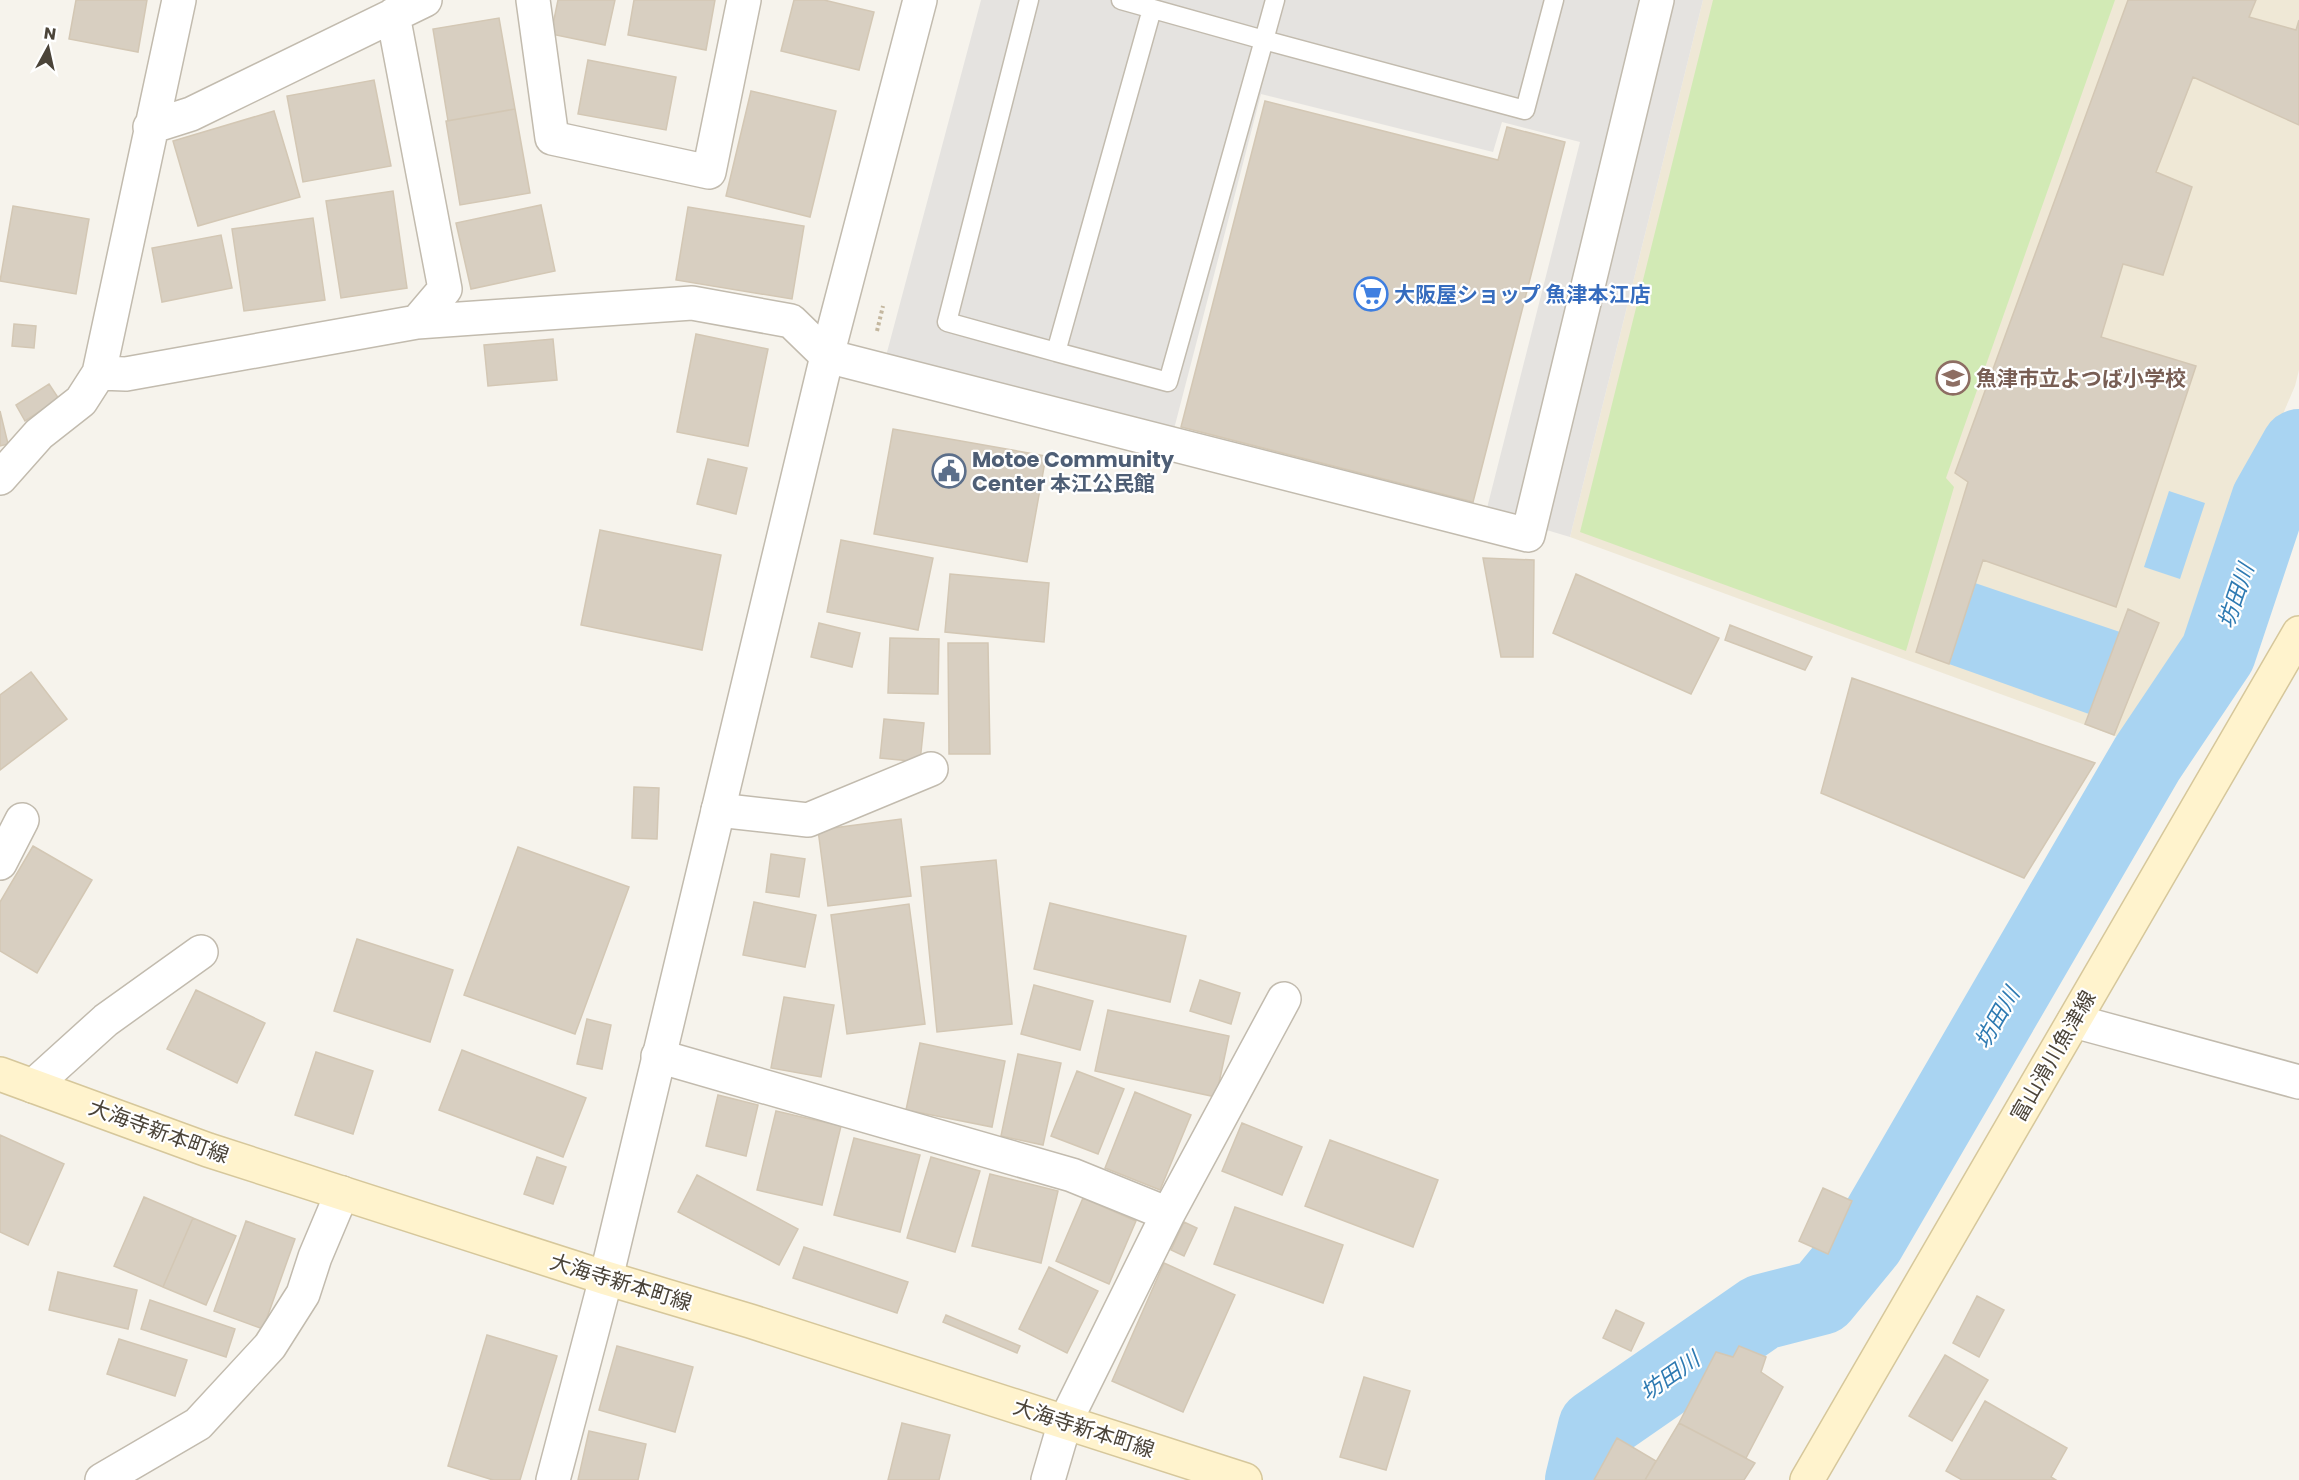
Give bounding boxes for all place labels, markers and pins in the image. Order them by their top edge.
supermarket icon: 大阪屋ショップ 魚津本江店 [1353,276,1389,312]
place label: 大阪屋ショップ 魚津本江店 [1394,280,1650,309]
school or university icon: 魚津市立よつば小学校 [1935,360,1971,396]
place label: 魚津市立よつば小学校 [1976,364,2186,393]
place label: Motoe Community Center 本江公民館 [972,445,1175,498]
public building icon: Motoe Community Center 本江公民館 [931,453,967,489]

